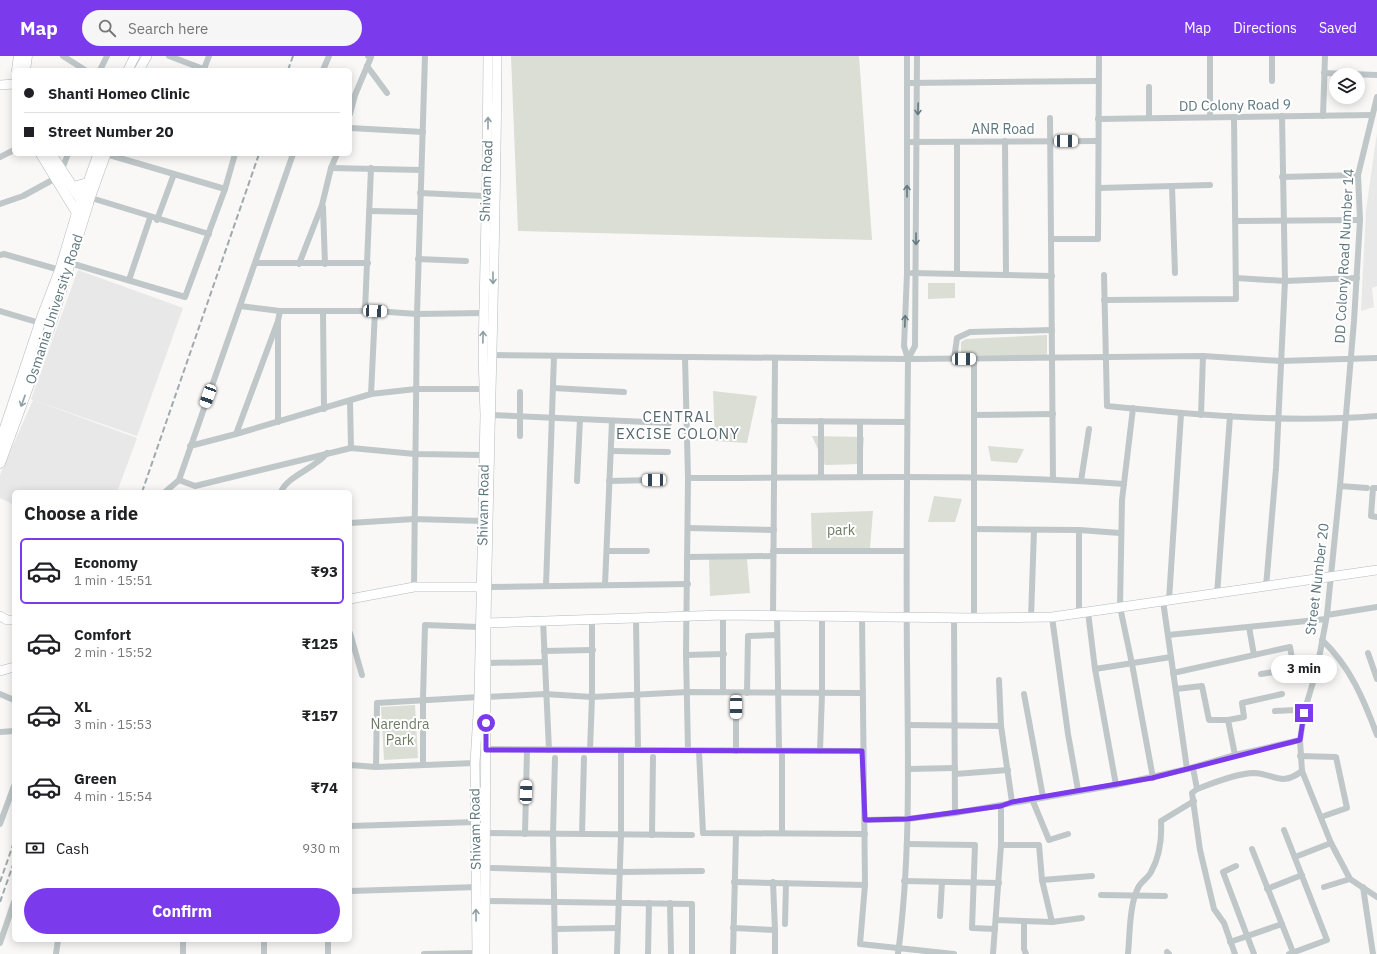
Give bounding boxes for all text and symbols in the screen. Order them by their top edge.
search box [82,10,362,46]
text: Map [20,16,58,40]
icon: search [96,17,118,39]
text: Search here [128,19,208,38]
text: Map [1184,19,1211,37]
text: Directions [1233,19,1297,37]
text: Saved [1319,19,1357,37]
map controls [1329,68,1365,104]
button: layers [1329,68,1365,104]
text: Shanti Homeo Clinic [48,84,190,103]
street label: DD Colony Road 9 [1179,95,1291,115]
one-way arrow [914,102,921,115]
one-way arrow [484,117,492,130]
street label: ANR Road [971,120,1035,138]
text: Street Number 20 [48,122,174,141]
car [1054,135,1078,147]
street label: Shivam Road [476,140,496,222]
street label: DD Colony Road Number 14 [1330,168,1358,344]
one-way arrow [903,185,911,198]
street label: Osmania University Road [21,232,87,386]
one-way arrow [912,232,920,245]
one-way arrow [489,271,497,284]
car [363,304,387,318]
one-way arrow [901,315,908,328]
one-way arrow [479,331,487,344]
car [952,353,976,365]
car [198,383,218,409]
one-way arrow [18,394,26,406]
district label: CENTRAL EXCISE COLONY [616,407,740,443]
street label: Shivam Road [473,464,493,546]
car [642,474,666,486]
text: Choose a ride [24,502,138,525]
park label: park [827,521,856,539]
street label: Street Number 20 [1301,522,1333,636]
icon: car [26,553,62,589]
text: Economy [74,553,138,572]
text: ₹93 [311,562,338,581]
text: 1 min · 15:51 [74,572,152,589]
icon: car [26,625,62,661]
text: Comfort [74,625,131,644]
text: ₹125 [302,634,338,653]
text: 2 min · 15:52 [74,644,152,661]
callout: 3 min [1271,655,1337,683]
text: 3 min [1287,660,1321,677]
car [730,695,742,719]
icon: car [26,697,62,733]
text: XL [74,697,92,716]
route end [1295,704,1313,722]
text: ₹157 [302,706,338,725]
route start [477,714,495,732]
park label: Narendra Park [371,715,430,749]
text: 3 min · 15:53 [74,716,152,733]
icon: car [26,769,62,805]
text: Green [74,769,117,788]
text: ₹74 [311,778,338,797]
car [520,780,532,804]
text: 4 min · 15:54 [74,788,152,805]
street label: Shivam Road [465,788,485,870]
icon: cash [24,837,46,859]
text: Cash [56,839,89,858]
text: 930 m [302,840,340,857]
button: Confirm [24,888,340,934]
one-way arrow [472,909,480,922]

